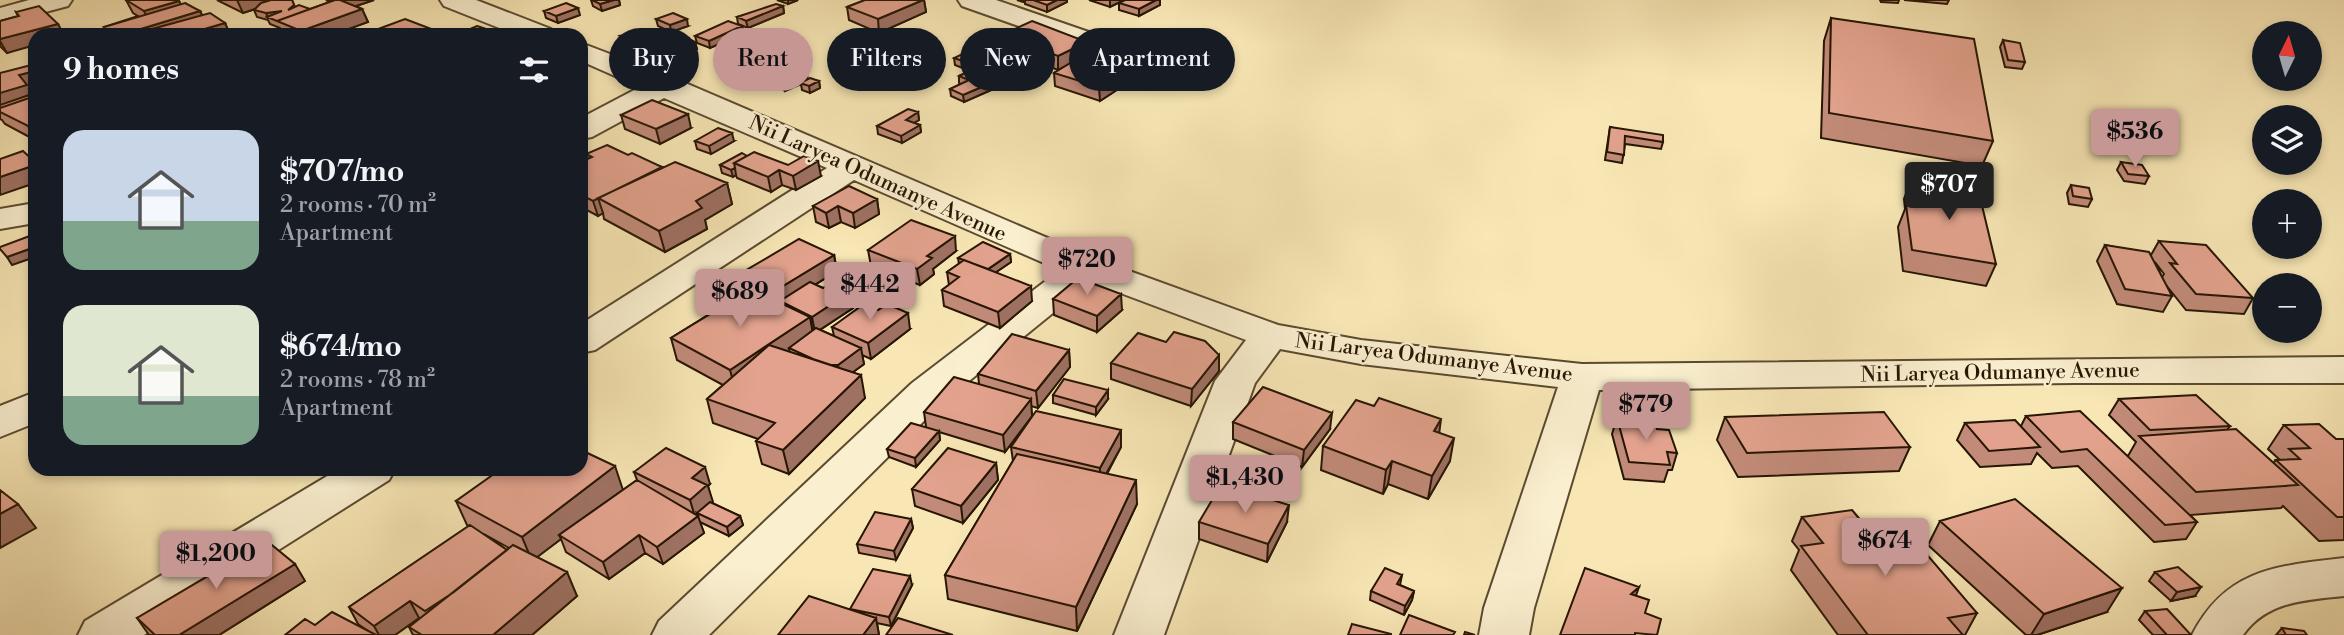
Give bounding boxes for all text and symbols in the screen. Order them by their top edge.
north arrow [2252,21,2322,91]
map controls [2252,21,2322,343]
chip: Buy [609,28,699,91]
chip: Rent [713,28,813,91]
chip: Filters [827,28,946,91]
chip: New [960,28,1055,91]
chip: Apartment [1069,28,1235,91]
text: 9 homes [63,51,179,89]
icon: filters [515,51,553,89]
button: layers [2252,105,2322,175]
street label: Nii Laryea Odumanye Avenue [745,110,1010,248]
pin: $536 [2094,110,2176,169]
text: $536 [2107,118,2163,146]
text: $707/mo [280,153,405,191]
icon: home [119,158,203,242]
pin: $707 [1908,162,1990,222]
text: $707 [1921,171,1977,199]
button: + [2252,189,2322,259]
text: 2 rooms · 70 m² [280,191,436,219]
text: Apartment [280,219,393,247]
pin: $720 [1046,238,1128,297]
text: $720 [1058,246,1116,274]
pin: $442 [829,262,911,322]
pin: $689 [699,270,781,329]
text: $442 [840,271,900,299]
button: − [2252,273,2322,343]
text: $689 [711,278,769,306]
text: $674/mo [280,328,402,366]
street label: Nii Laryea Odumanye Avenue [1294,328,1574,388]
icon: home [119,333,203,417]
street label: Nii Laryea Odumanye Avenue [1860,358,2140,388]
text: 2 rooms · 78 m² [280,366,435,394]
pin: $779 [1605,382,1687,442]
text: $779 [1619,391,1673,419]
text: Apartment [280,394,393,422]
pin: $1,430 [1188,456,1302,515]
text: $1,430 [1206,464,1284,492]
pin: $674 [1844,518,1926,578]
text: $674 [1858,527,1912,555]
pin: $1,200 [159,532,273,591]
text: $1,200 [176,540,256,568]

